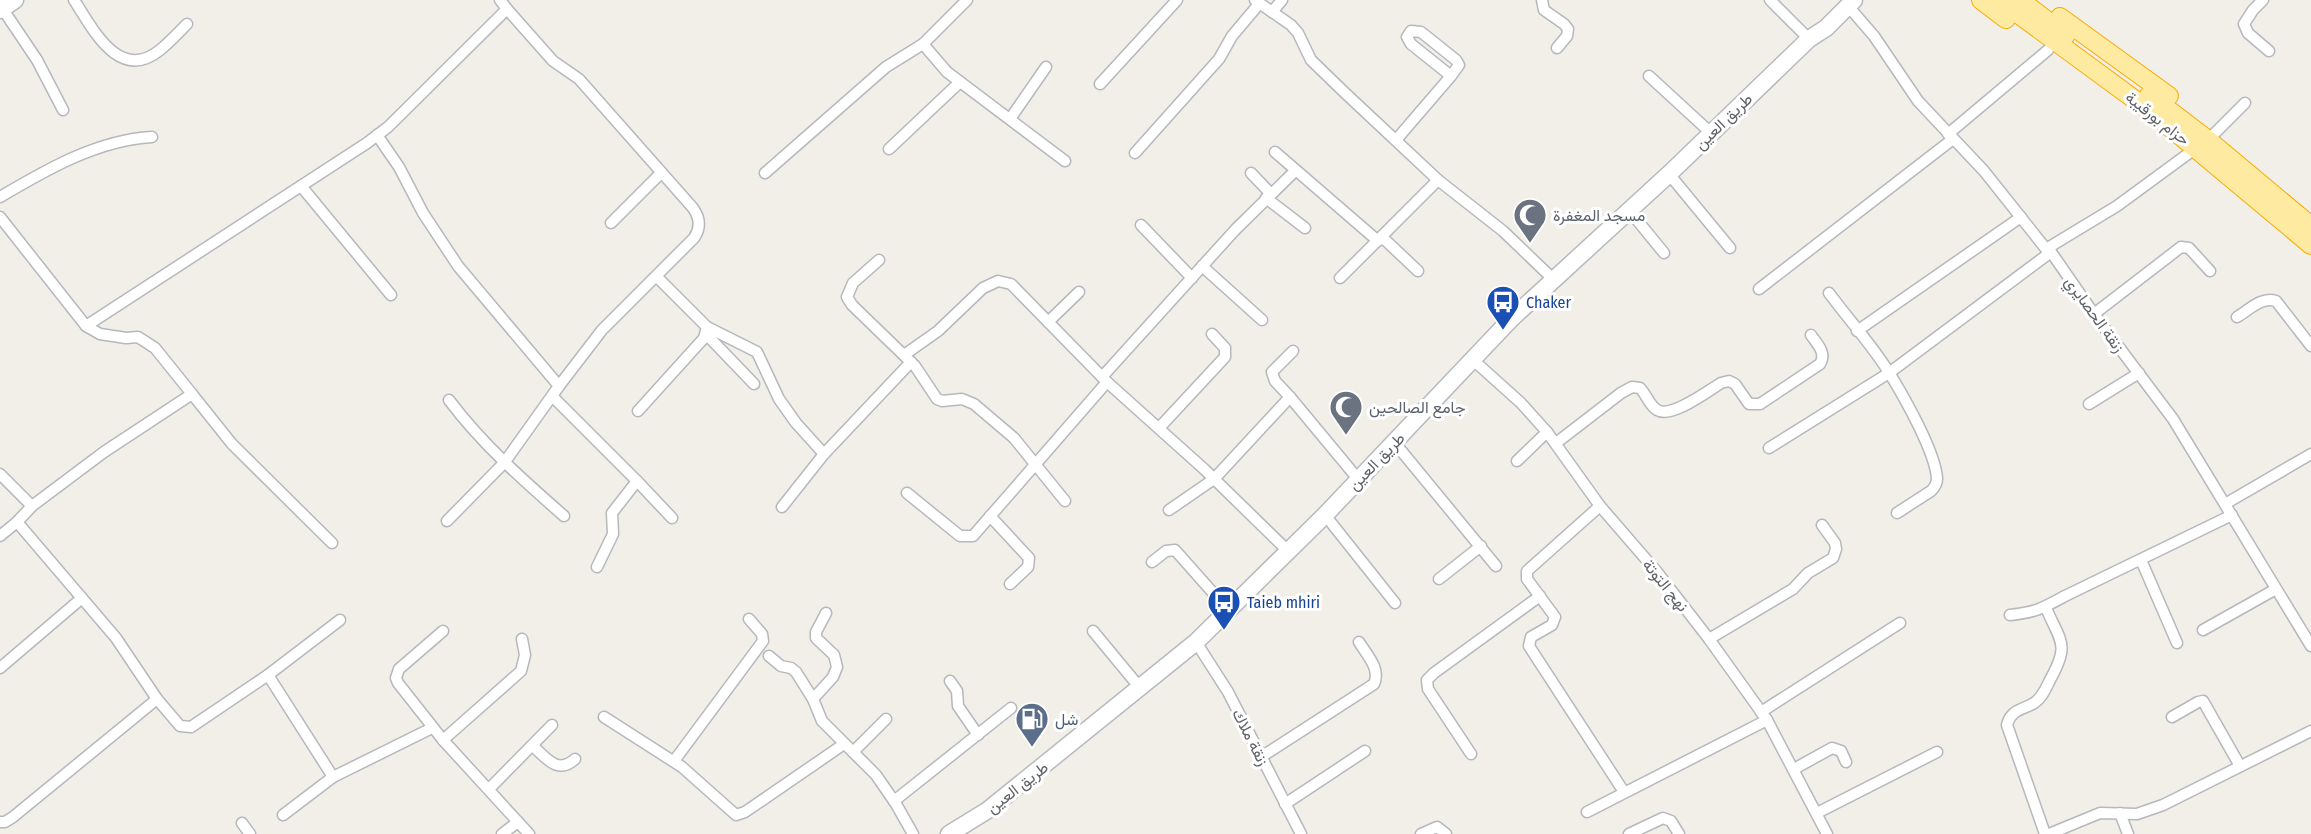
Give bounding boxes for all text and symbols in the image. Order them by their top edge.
street label: حزام بورقيبة [2121,88,2194,150]
street label: طريق العين [1690,89,1757,154]
mosque icon: مسجد المغفرة [1512,197,1548,244]
place label: مسجد المغفرة [1553,206,1645,226]
street label: زنقة الحصايري [2057,273,2128,358]
bus stop icon: Chaker [1485,284,1521,331]
place label: Chaker [1526,293,1571,312]
mosque icon: جامع الصالحين [1328,389,1364,436]
place label: جامع الصالحين [1369,398,1466,419]
street label: طريق العين [1344,428,1409,495]
street label: نهج التوتة [1637,555,1693,617]
bus stop icon: Taieb mhiri [1206,584,1242,631]
place label: Taieb mhiri [1247,593,1320,612]
fuel station icon: شل [1014,701,1050,748]
street label: زنقة ملاك [1227,706,1273,769]
place label: شل [1055,710,1078,730]
street label: طريق العين [983,757,1053,818]

